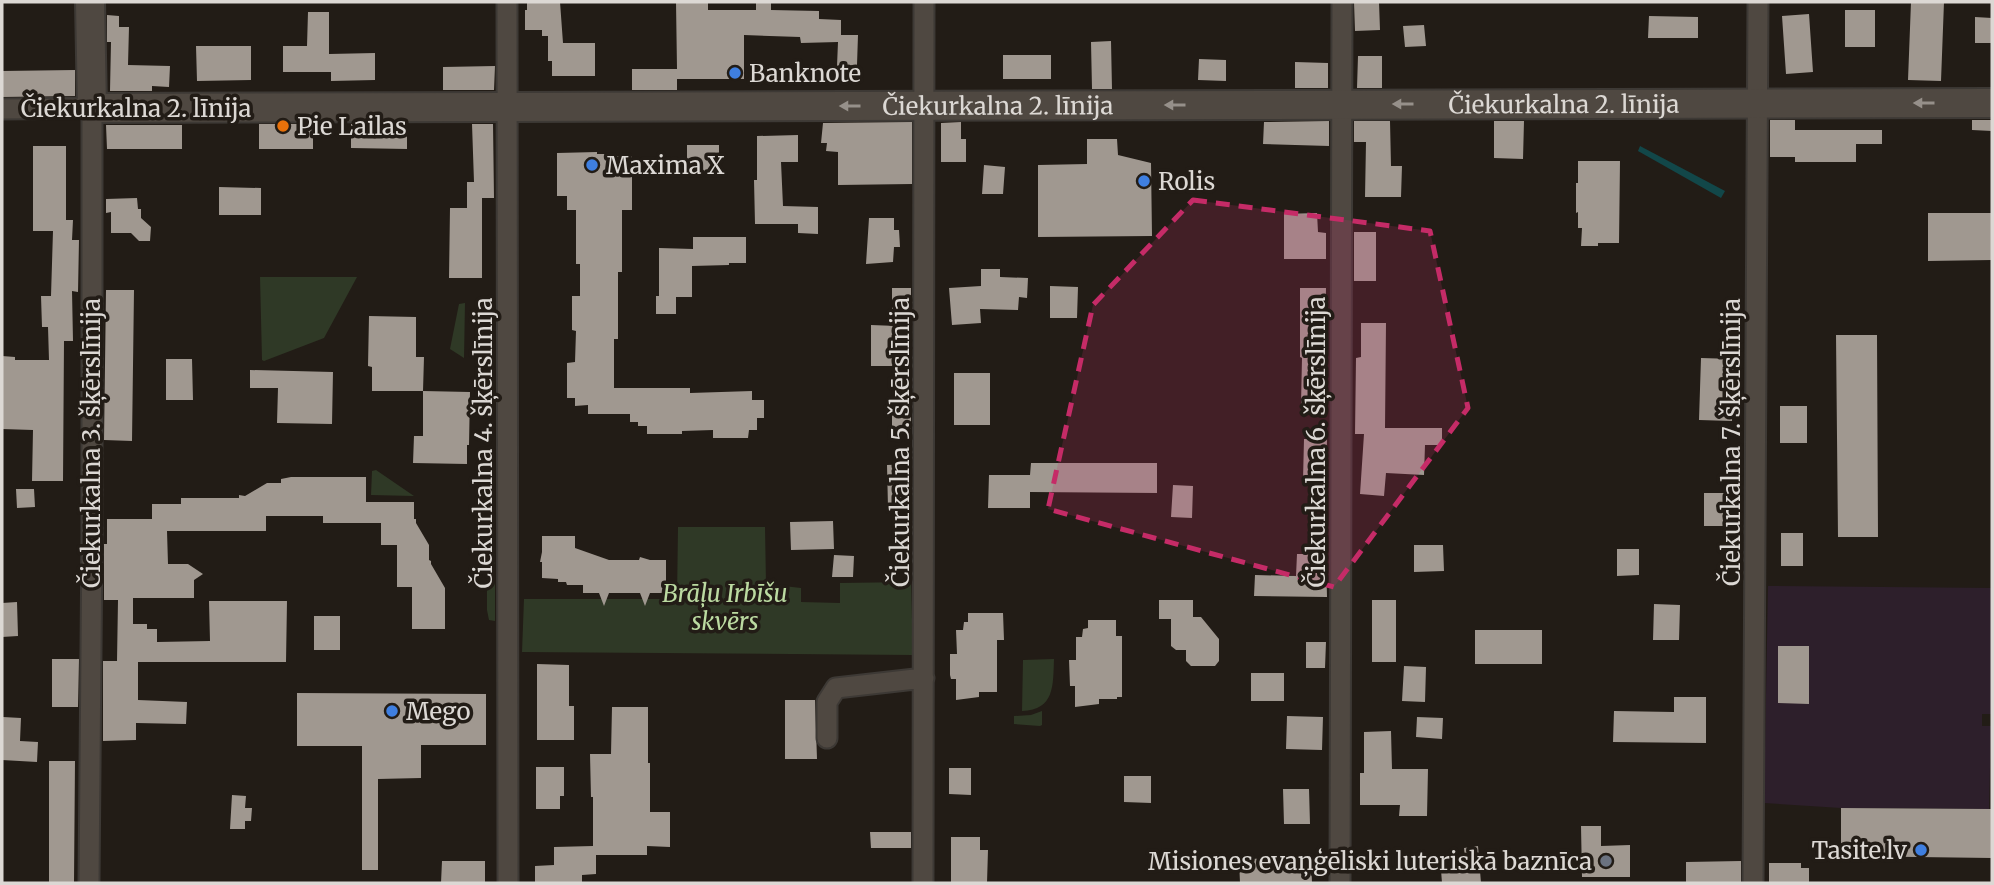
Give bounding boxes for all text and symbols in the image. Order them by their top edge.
place label: Banknote [749,58,861,89]
marker: Banknote [727,65,743,81]
street label: Čiekurkalna 2. līnija [1449,88,1680,120]
street label: Čiekurkalna 2. līnija [883,89,1114,121]
street label: Čiekurkalna 2. līnija [21,92,251,124]
one-way arrow [1913,97,1935,109]
one-way arrow [1391,98,1413,110]
one-way arrow [1164,99,1186,111]
one-way arrow [838,100,860,112]
place label: Pie Lailas [297,111,407,142]
marker: Pie Lailas [275,118,291,134]
place label: Maxima X [606,150,725,181]
marker: Maxima X [584,157,600,173]
place label: Rolis [1158,166,1215,197]
marker: Rolis [1136,173,1152,189]
street label: Čiekurkalna 6. šķērslīnija [1300,296,1332,588]
street label: Čiekurkalna 4. šķērslīnija [467,297,499,589]
street label: Čiekurkalna 5. šķērslīnija [884,297,916,587]
street label: Čiekurkalna 3. šķērslīnija [75,298,107,588]
street label: Čiekurkalna 7. šķērslīnija [1715,298,1747,586]
park label: Brāļu Irbīšu skvērs [662,578,788,637]
place label: Mego [406,696,470,727]
marker: Mego [384,703,400,719]
place label: Tasite.lv [1811,835,1907,866]
marker: Tasite.lv [1913,842,1929,858]
place label: Misiones evaņģēliski luteriskā baznīca [1148,846,1592,877]
marker: Misiones evaņģēliski luteriskā baznīca [1598,853,1614,869]

